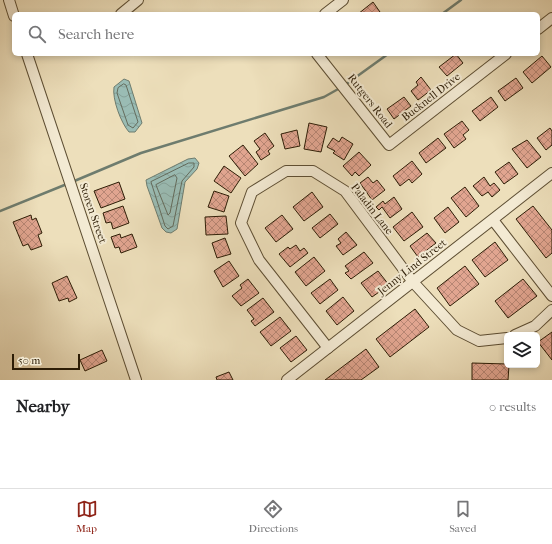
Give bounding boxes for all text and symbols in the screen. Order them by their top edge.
search box [12,12,540,56]
icon: search [26,23,48,45]
text: Search here [58,25,134,43]
street label: Bucknell Drive [399,70,463,124]
street label: Rutgers Road [345,71,396,131]
street label: Storen Street [77,181,109,245]
street label: Paladin Lane [348,181,396,238]
street label: Jenny Lind Street [374,236,449,298]
map controls [504,332,540,368]
button: layers [504,332,540,368]
scale bar [12,352,80,371]
text: 50 m [18,354,40,367]
text: Nearby [16,396,70,416]
text: 0 results [489,399,536,414]
tab: Map [76,498,98,535]
tab: Directions [249,498,298,535]
tab: Saved [449,498,476,535]

